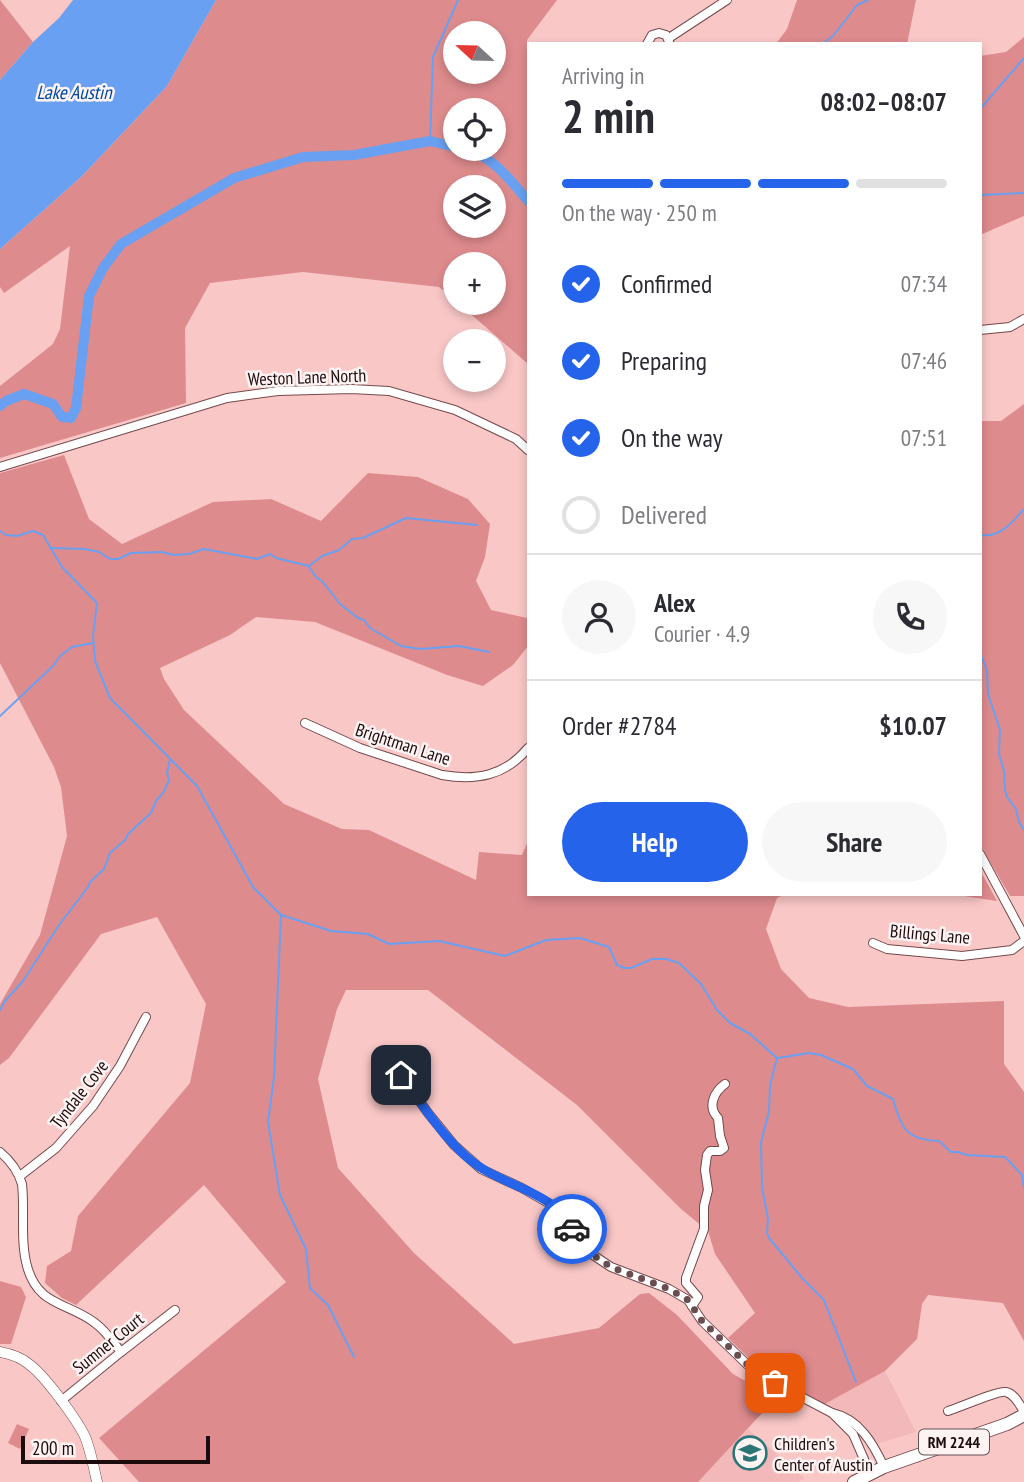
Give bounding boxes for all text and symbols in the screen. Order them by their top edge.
north arrow [443,21,506,84]
map controls [443,21,506,392]
text: Arriving in [562,61,644,90]
water label: Lake Austin [36,80,113,104]
text: 08:02–08:07 [820,85,947,118]
text: 2 min [562,86,655,146]
button: locate [443,98,506,161]
button: layers [443,175,506,238]
text: On the way · 250 m [562,198,717,227]
button: + [443,252,506,315]
icon: check [562,265,600,303]
text: Confirmed [621,267,712,300]
text: 07:34 [901,269,947,298]
button: − [443,329,506,392]
icon: check [562,342,600,380]
text: Preparing [621,344,707,377]
text: 07:46 [901,346,947,375]
street label: Weston Lane North [247,363,367,391]
icon: check [562,419,600,457]
text: On the way [621,421,723,454]
text: 07:51 [901,423,947,452]
text: Delivered [621,498,707,531]
button: person [562,580,636,654]
button: phone [873,580,947,654]
text: Alex [654,586,695,619]
text: Courier · 4.9 [654,619,750,648]
text: Order #2784 [562,709,677,742]
text: $10.07 [879,709,947,742]
street label: Brightman Lane [353,718,453,770]
button: Help [562,802,748,882]
button: Share [762,802,947,882]
street label: Billings Lane [889,919,971,949]
pin [371,1045,431,1105]
street label: Tyndale Cove [45,1055,113,1133]
icon: home [382,1056,420,1094]
courier [537,1194,607,1264]
icon: car [553,1210,591,1248]
street label: Sumner Court [68,1307,148,1379]
pin [745,1353,805,1413]
icon: bag [756,1364,794,1402]
road number: RM 2244 [919,1430,989,1454]
place label: Children's Center of Austin [774,1432,873,1476]
scale bar [21,1433,210,1465]
school or university icon: Children's Center of Austin [731,1434,769,1472]
text: 200 m [32,1436,74,1460]

